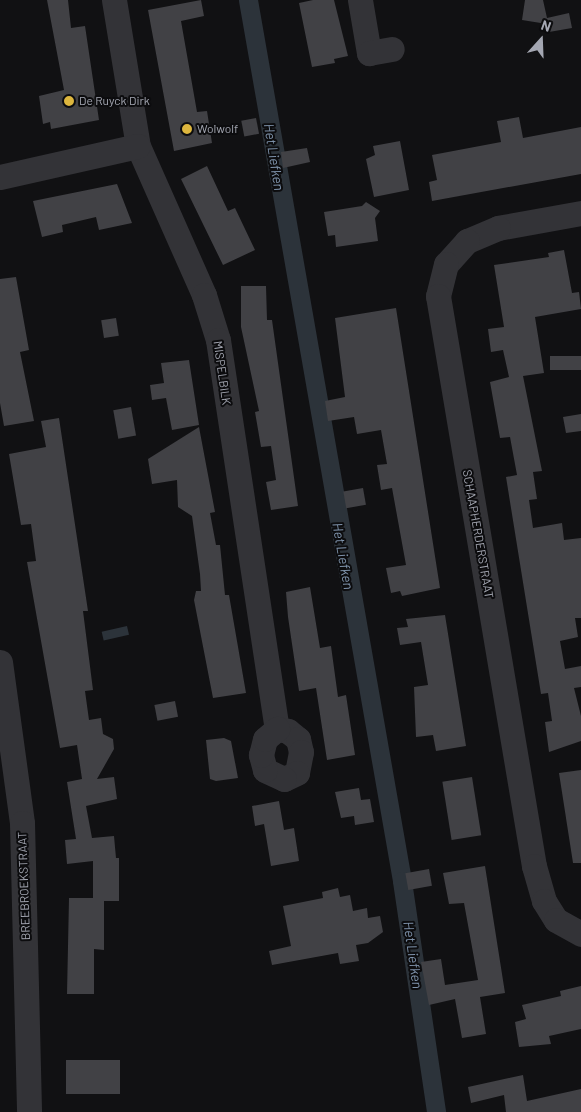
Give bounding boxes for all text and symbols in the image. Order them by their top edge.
north arrow [516,15,566,65]
text: N [539,16,554,35]
place label: De Ruyck Dirk [79,94,150,108]
marker: De Ruyck Dirk [63,95,75,107]
place label: Wolwolf [197,122,238,136]
water label: Het Liefken [260,122,288,192]
marker: Wolwolf [181,123,193,135]
street label: MISPELBILK [210,340,234,406]
street label: SCHAAPHERDERSTRAAT [460,469,496,599]
water label: Het Liefken [329,521,357,591]
street label: BREEBROEKSTRAAT [15,832,33,940]
water label: Het Liefken [400,920,426,990]

